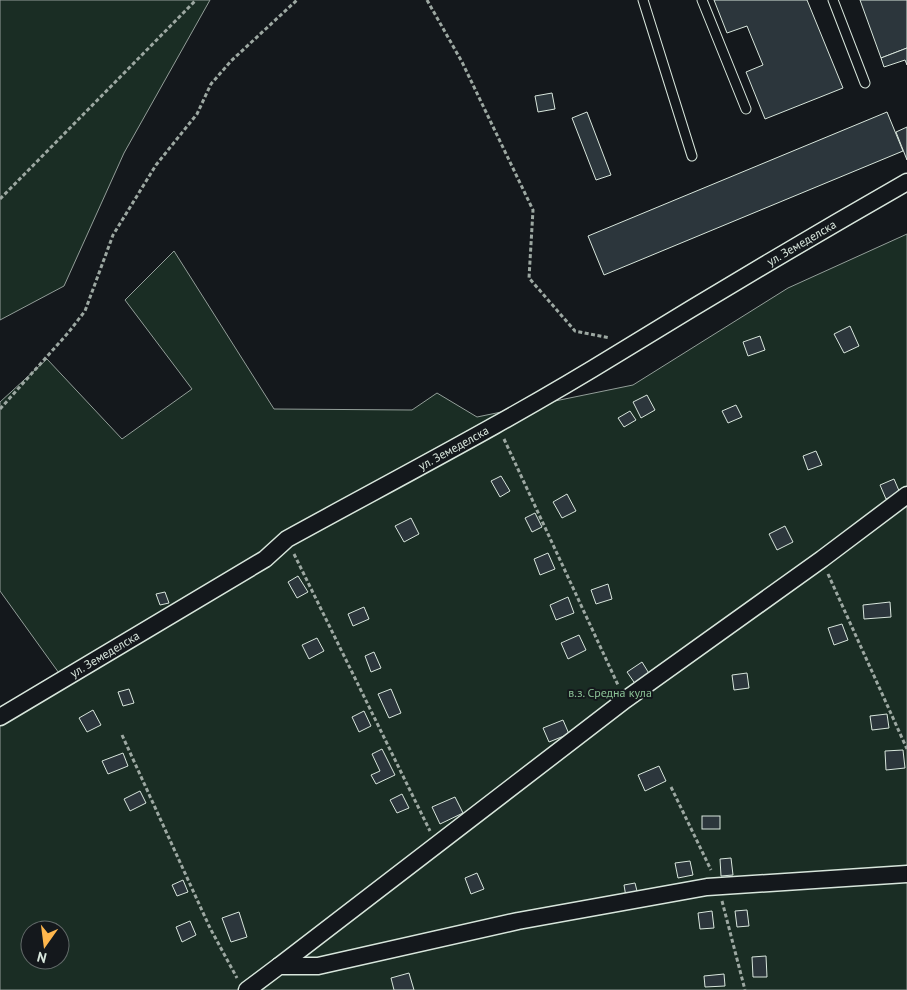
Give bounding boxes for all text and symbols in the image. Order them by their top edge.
street label: ул. Земеделска [764,216,839,269]
street label: ул. Земеделска [416,422,491,473]
street label: ул. Земеделска [67,628,142,681]
park label: в.з. Средна кула [568,685,652,700]
north arrow [20,920,70,970]
text: N [35,948,48,967]

